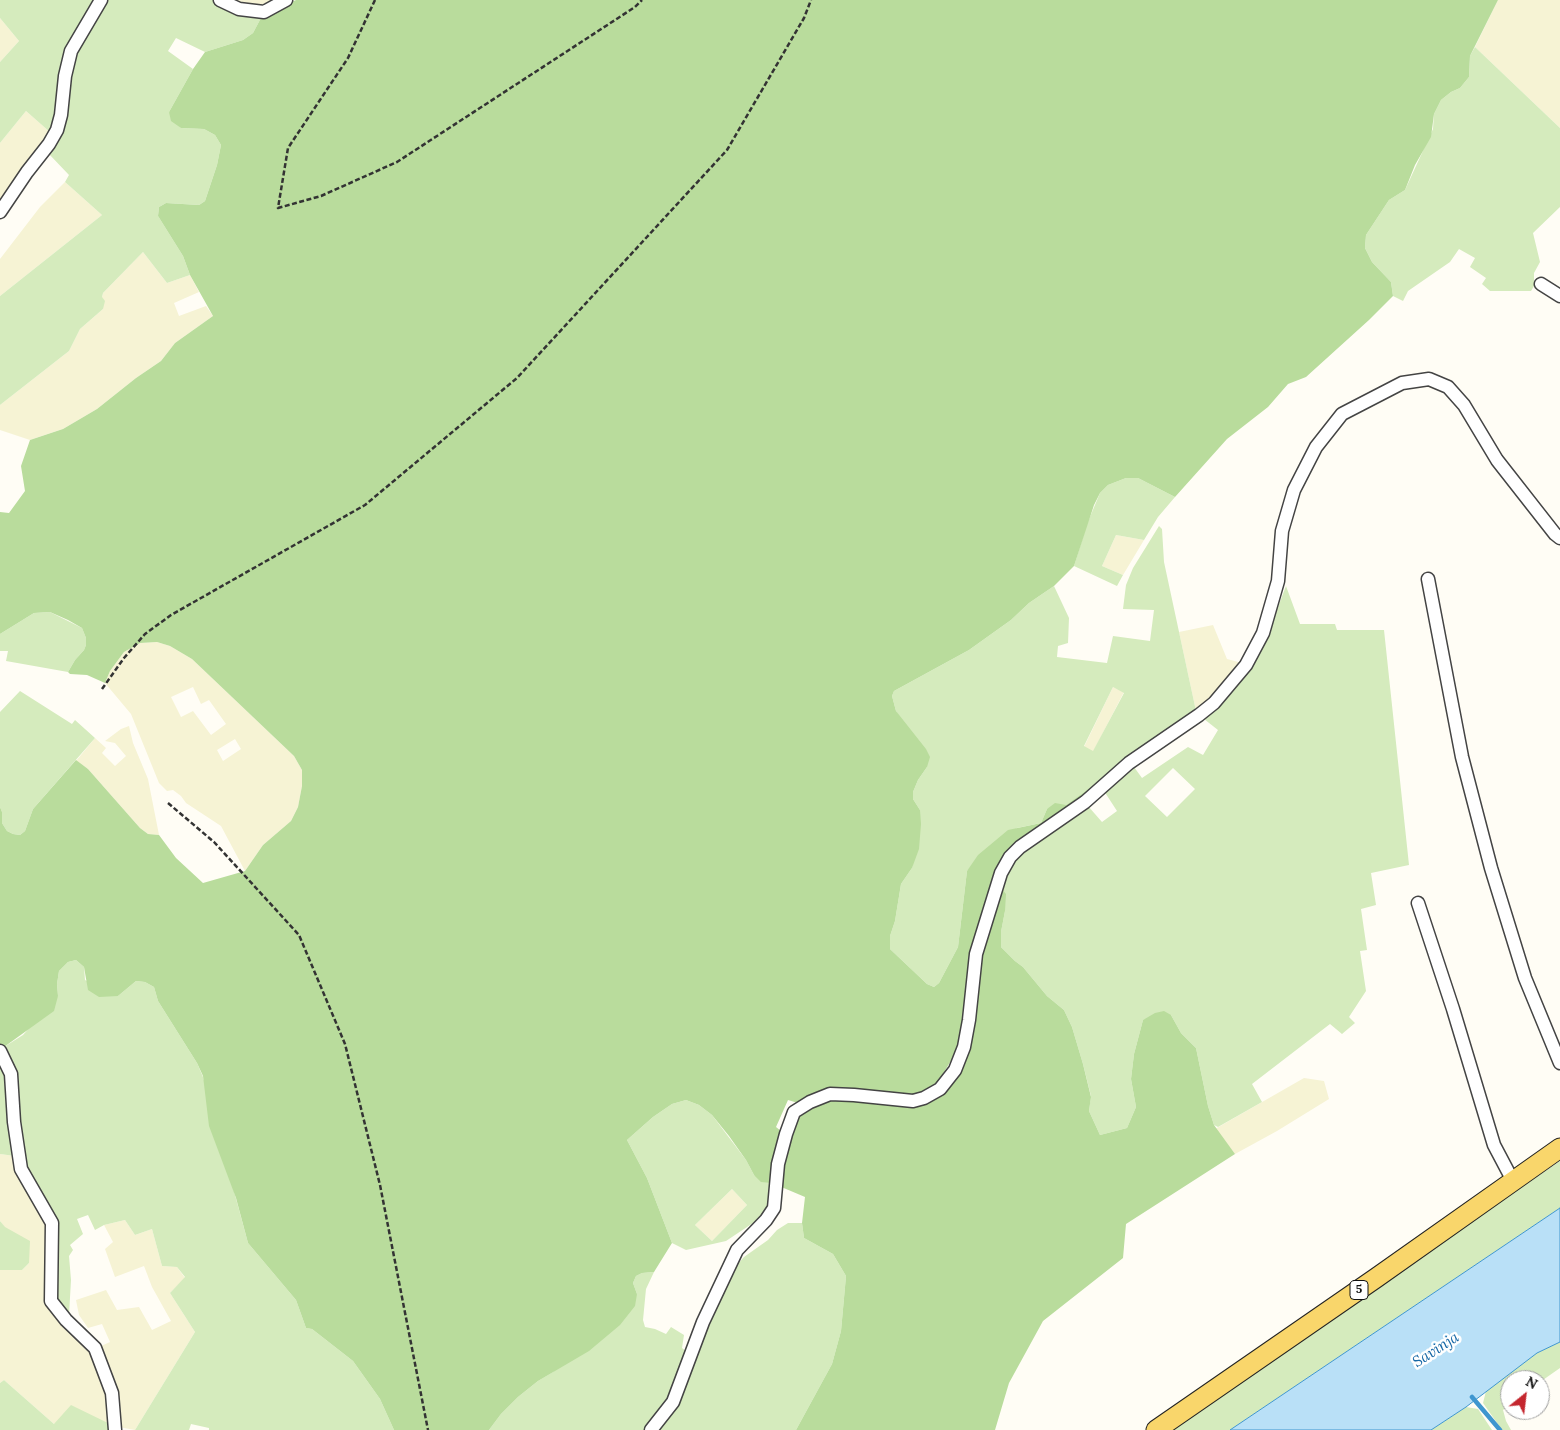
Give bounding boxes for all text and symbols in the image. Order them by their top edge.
road number: 5 [1350,1280,1368,1300]
water label: Savinja [1410,1329,1462,1371]
north arrow [1500,1370,1550,1420]
text: N [1523,1372,1541,1393]

